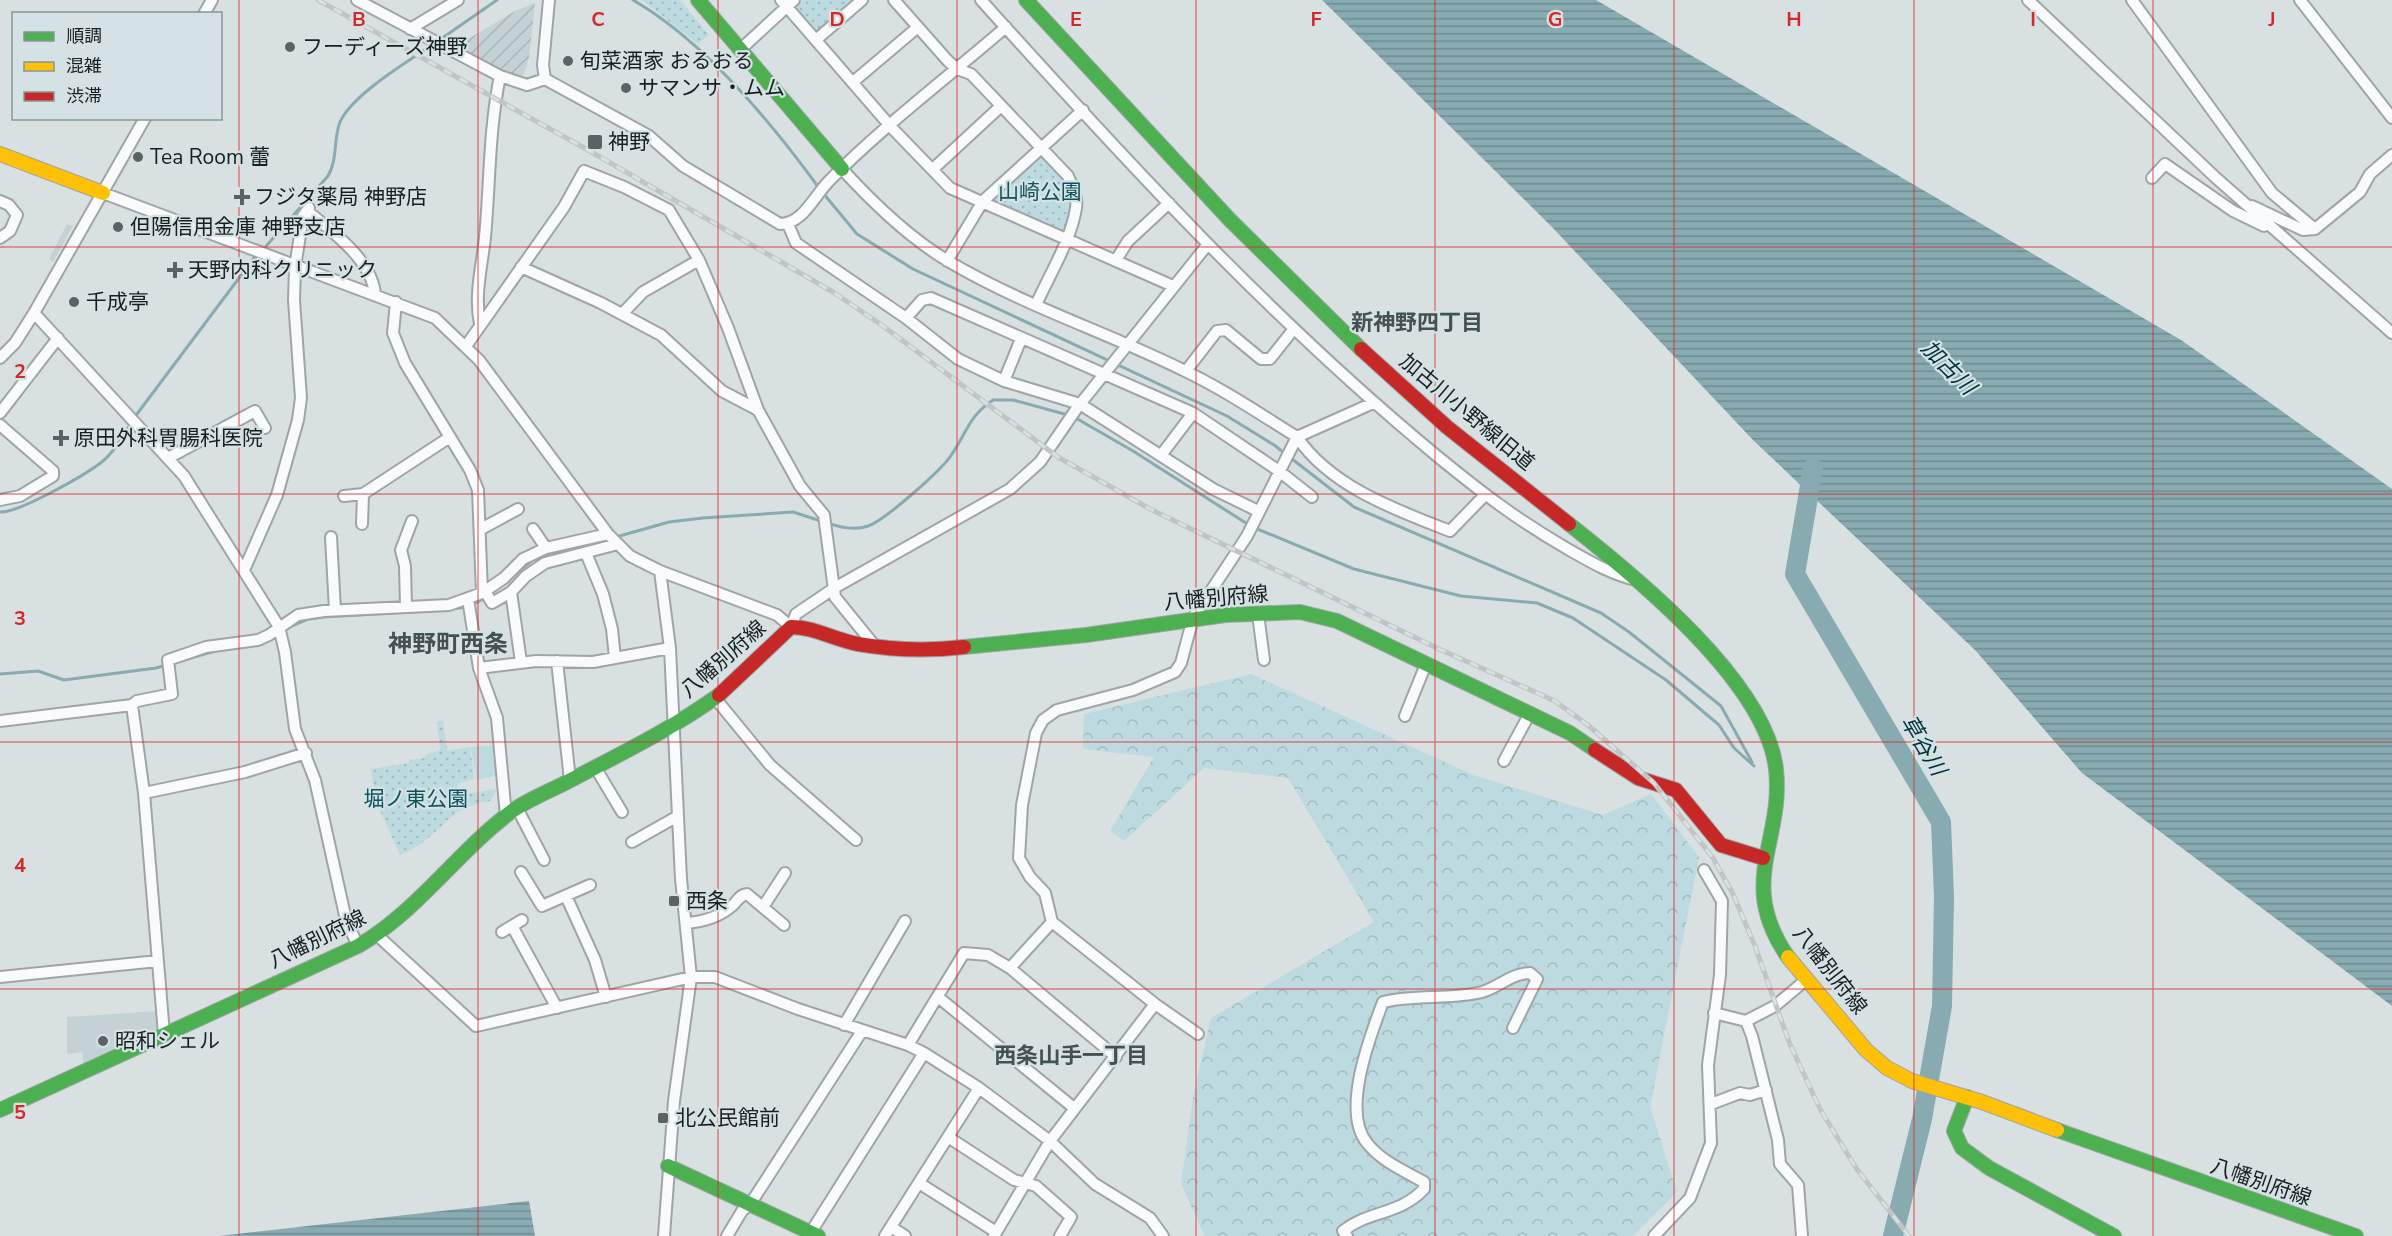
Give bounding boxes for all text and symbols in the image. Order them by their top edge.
text: B [352,6,366,33]
text: C [591,6,605,33]
text: D [829,6,845,33]
text: E [1070,6,1082,33]
text: F [1310,6,1322,33]
text: G [1548,6,1562,33]
text: H [1786,6,1802,33]
text: I [2030,6,2036,33]
text: J [2267,6,2276,33]
legend [12,12,222,120]
text: 順調 [66,24,102,48]
place label: フーディーズ神野 [302,33,467,61]
marker: フーディーズ神野 [283,40,297,54]
place label: 旬菜酒家 おるおる [580,47,753,75]
text: 混雑 [66,54,102,78]
marker: 旬菜酒家 おるおる [561,54,575,68]
place label: サマンサ・ムム [638,74,785,102]
marker: サマンサ・ムム [619,81,633,95]
text: 渋滞 [66,84,102,108]
place label: 神野 [608,128,650,156]
marker: 神野 [586,133,604,151]
place label: Tea Room 蕾 [150,143,270,171]
marker: Tea Room 蕾 [131,150,145,164]
park label: 山崎公園 [998,178,1082,206]
place label: フジタ薬局 神野店 [254,183,427,211]
marker: フジタ薬局 神野店 [235,190,249,204]
place label: 但陽信用金庫 神野支店 [130,213,345,241]
marker: 但陽信用金庫 神野支店 [111,220,125,234]
place label: 天野内科クリニック [188,256,377,284]
marker: 天野内科クリニック [166,261,184,279]
place label: 千成亭 [86,288,149,316]
marker: 千成亭 [67,295,81,309]
district label: 新神野四丁目 [1351,308,1483,338]
water label: 加古川 [1914,334,1984,403]
street label: 加古川小野線旧道 [1394,347,1540,477]
text: 2 [14,358,26,385]
place label: 原田外科胃腸科医院 [74,424,263,452]
marker: 原田外科胃腸科医院 [52,429,70,447]
street label: 八幡別府線 [1162,579,1270,617]
text: 3 [14,605,26,632]
street label: 八幡別府線 [674,614,772,704]
district label: 神野町西条 [388,628,508,660]
water label: 草谷川 [1893,709,1954,783]
park label: 堀ノ東公園 [364,785,469,813]
text: 4 [14,852,26,879]
place label: 西条 [686,887,728,915]
marker: 西条 [667,894,681,908]
street label: 八幡別府線 [264,903,370,975]
street label: 八幡別府線 [1787,920,1873,1020]
place label: 昭和シェル [115,1027,220,1055]
marker: 昭和シェル [96,1034,110,1048]
district label: 西条山手一丁目 [994,1041,1148,1071]
text: 5 [14,1099,26,1126]
place label: 北公民館前 [675,1104,780,1132]
marker: 北公民館前 [656,1111,670,1125]
street label: 八幡別府線 [2207,1152,2315,1212]

